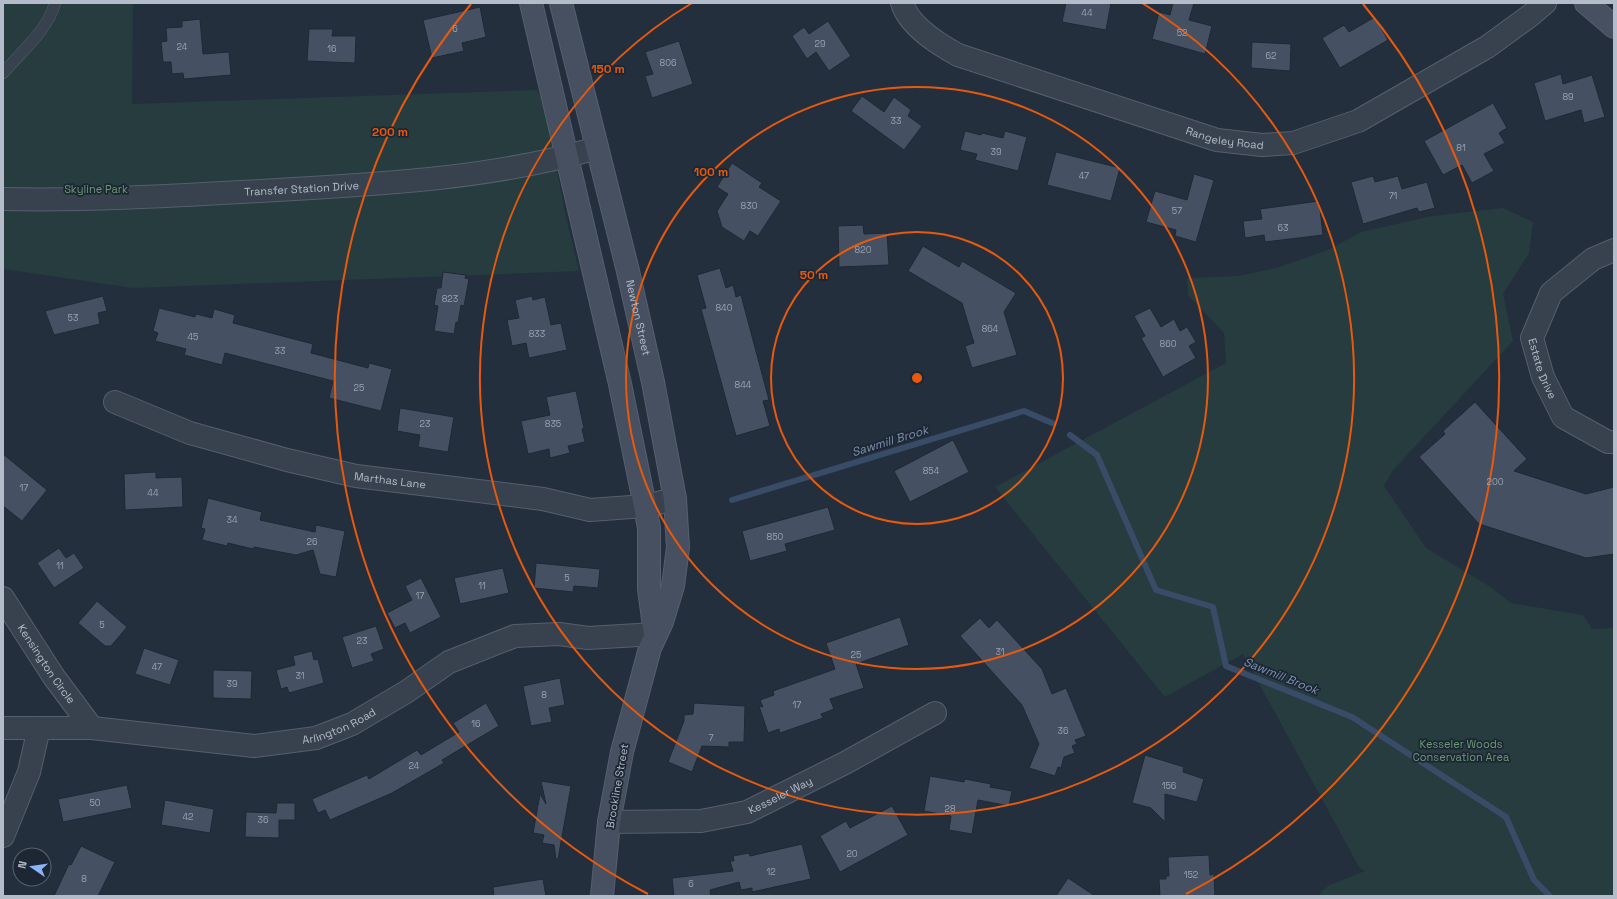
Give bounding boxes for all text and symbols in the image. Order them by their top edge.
house number: 44 [1081,7,1093,19]
house number: 6 [452,23,458,35]
house number: 52 [1177,27,1187,39]
house number: 29 [815,38,825,50]
house number: 24 [177,41,188,53]
house number: 16 [327,43,337,55]
house number: 62 [1266,50,1276,62]
house number: 806 [660,57,677,69]
text: 150 m [591,61,625,77]
house number: 89 [1562,91,1574,103]
house number: 33 [891,115,901,127]
street label: Rangeley Road [1184,123,1265,152]
text: 200 m [372,124,408,140]
house number: 81 [1456,142,1466,154]
house number: 39 [991,146,1001,158]
text: 100 m [694,164,728,180]
house number: 47 [1079,170,1089,182]
street label: Transfer Station Drive [244,178,359,199]
park label: Skyline Park [64,182,128,196]
house number: 71 [1389,190,1398,202]
house number: 830 [741,200,758,212]
house number: 57 [1172,205,1182,217]
house number: 63 [1278,222,1288,234]
house number: 820 [855,244,872,256]
text: 50 m [800,267,828,283]
street label: Newton Street [623,278,654,357]
house number: 823 [442,293,458,305]
house number: 840 [715,302,733,314]
house number: 53 [68,312,78,324]
house number: 864 [982,323,999,335]
house number: 833 [529,328,545,340]
house number: 45 [187,331,199,343]
street label: Estate Drive [1525,337,1560,401]
house number: 860 [1160,338,1177,350]
house number: 33 [275,345,285,357]
centre of rings [910,371,924,385]
house number: 844 [735,379,752,391]
house number: 25 [354,382,364,394]
house number: 23 [420,418,430,430]
house number: 835 [545,418,561,430]
water label: Sawmill Brook [850,421,932,460]
house number: 854 [923,465,940,477]
street label: Marthas Lane [353,469,427,492]
house number: 200 [1487,476,1504,488]
house number: 17 [20,482,28,494]
house number: 44 [147,487,159,499]
house number: 34 [226,514,238,526]
house number: 850 [767,531,784,543]
house number: 26 [307,536,318,548]
house number: 11 [56,560,64,572]
house number: 5 [564,572,570,584]
house number: 11 [478,580,486,592]
house number: 17 [416,590,424,602]
house number: 5 [99,619,105,631]
street label: Kensington Circle [15,622,78,706]
house number: 23 [357,635,367,647]
house number: 31 [995,646,1005,658]
house number: 25 [851,649,861,661]
water label: Sawmill Brook [1241,654,1322,699]
house number: 47 [152,661,162,673]
house number: 31 [295,670,305,682]
house number: 39 [227,678,237,690]
house number: 8 [541,689,547,701]
house number: 17 [793,699,801,711]
street label: Arlington Road [301,705,378,747]
house number: 16 [471,718,481,730]
house number: 36 [1058,725,1069,737]
house number: 7 [708,732,714,744]
park label: Kesseler Woods Conservation Area [1413,737,1510,764]
street label: Brookline Street [603,743,631,829]
house number: 24 [409,760,420,772]
street label: Kesseler Way [746,774,815,817]
house number: 156 [1162,780,1177,792]
house number: 50 [89,797,101,809]
house number: 28 [944,803,956,815]
house number: 42 [182,811,194,823]
house number: 36 [258,814,269,826]
north arrow [12,847,52,887]
house number: 20 [846,848,858,860]
text: N [15,860,30,870]
house number: 12 [766,866,776,878]
house number: 152 [1184,869,1198,881]
house number: 8 [81,873,87,885]
house number: 6 [688,878,694,890]

